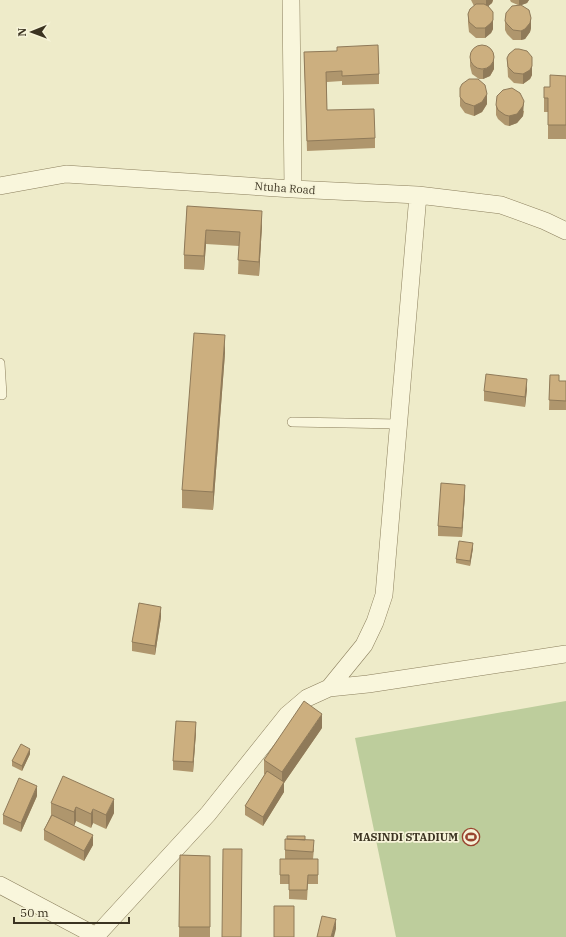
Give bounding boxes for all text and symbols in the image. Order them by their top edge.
north arrow [12,12,52,52]
text: N [15,27,29,37]
street label: Ntuha Road [254,179,316,197]
sports icon: MASINDI STADIUM [461,827,481,847]
place label: MASINDI STADIUM [353,830,458,844]
scale bar [14,899,129,925]
text: 50 m [20,905,49,920]

